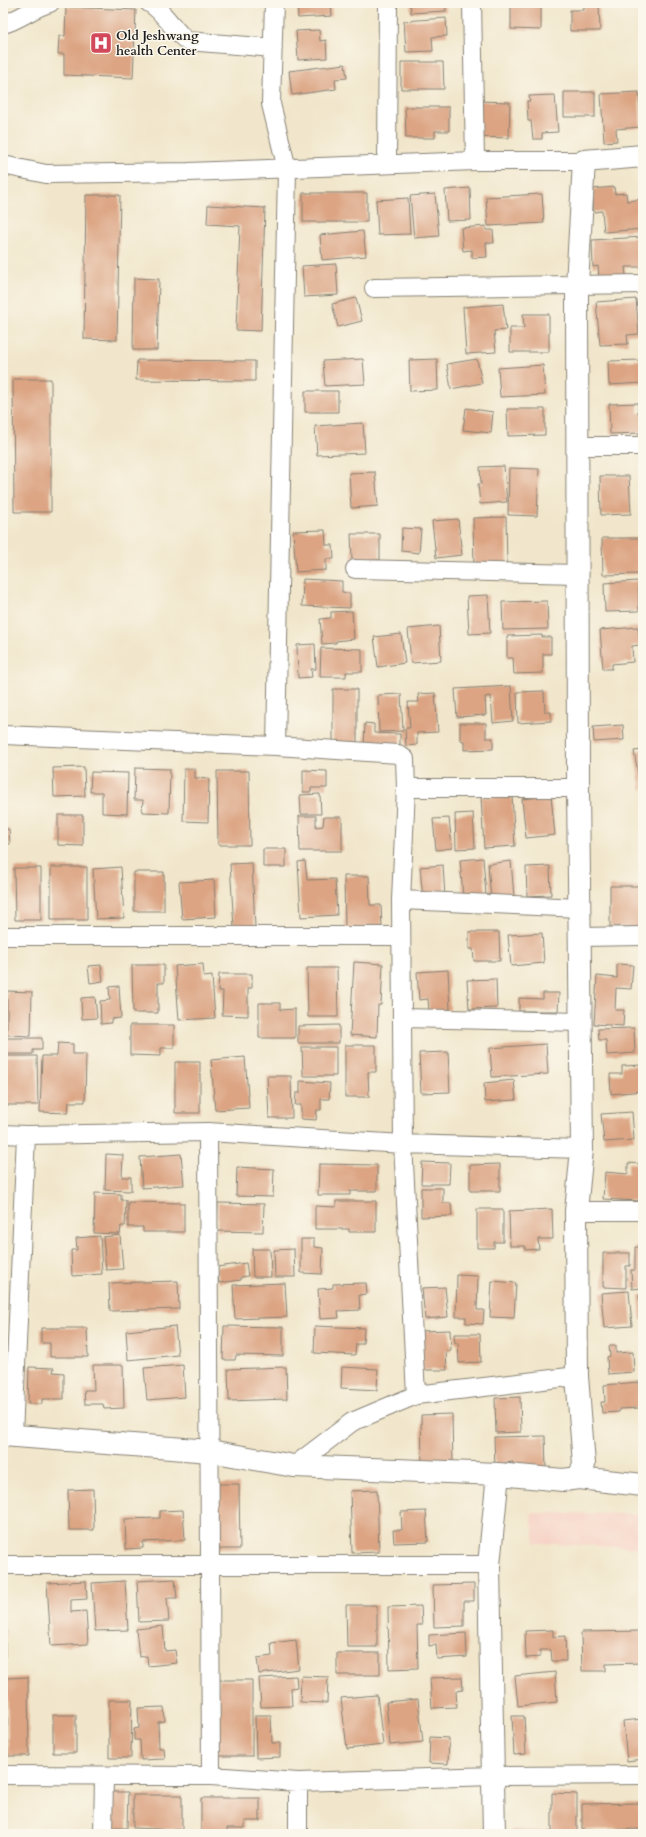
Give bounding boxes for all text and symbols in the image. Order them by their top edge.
place label: Old Jeshwang health Center [116,27,199,60]
hospital icon: Old Jeshwang health Center [88,30,114,56]

